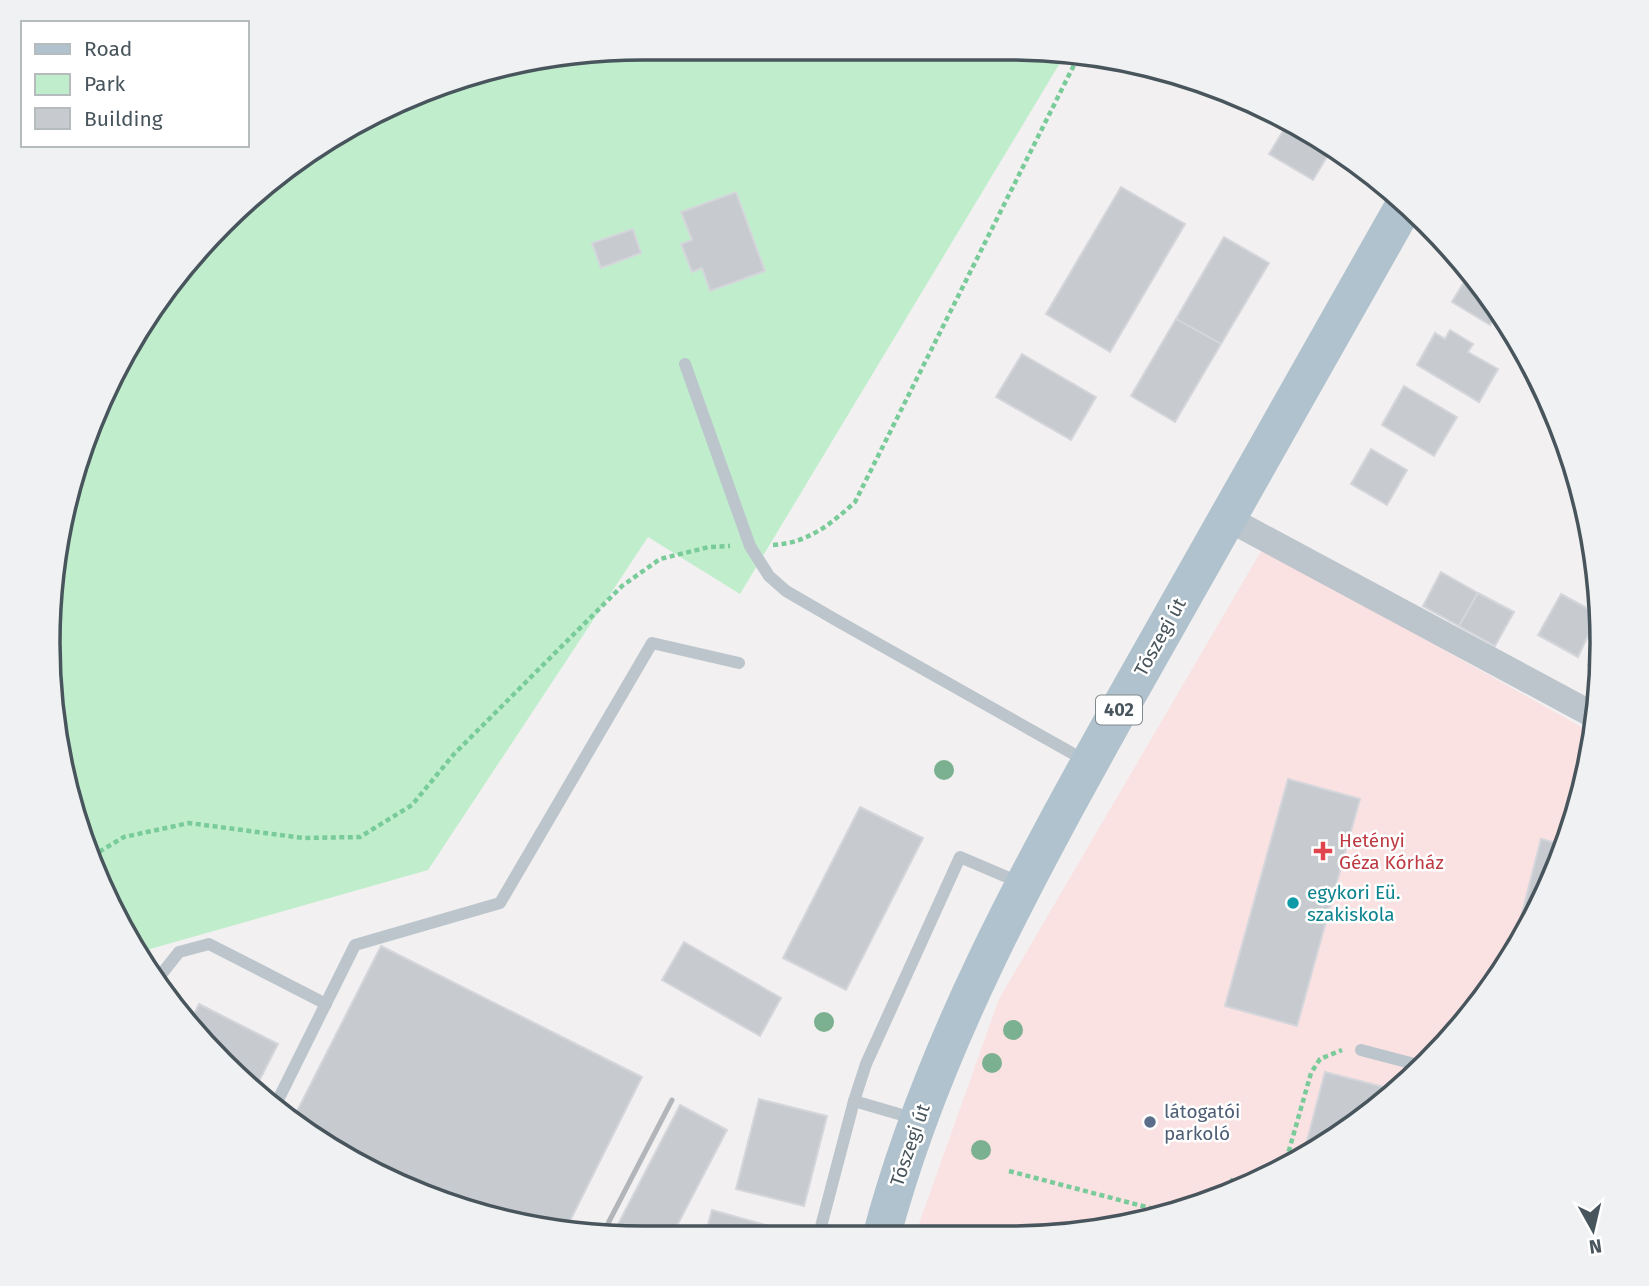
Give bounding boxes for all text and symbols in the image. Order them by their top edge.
legend [21,21,248,147]
text: Road [84,36,132,62]
text: Park [84,71,126,97]
text: Building [84,106,163,132]
street label: Tószegi út [1129,594,1191,680]
road number: 402 [1096,696,1142,724]
place label: Hetényi Géza Kórház [1339,829,1444,874]
marker: Hetényi Géza Kórház [1313,841,1333,861]
place label: egykori Eü. szakiskola [1307,881,1400,926]
marker: egykori Eü. szakiskola [1285,895,1301,911]
place label: látogatói parkoló [1164,1100,1240,1145]
street label: Tószegi út [885,1101,935,1189]
marker: látogatói parkoló [1142,1114,1158,1130]
north arrow [1558,1195,1628,1265]
text: N [1587,1234,1603,1259]

